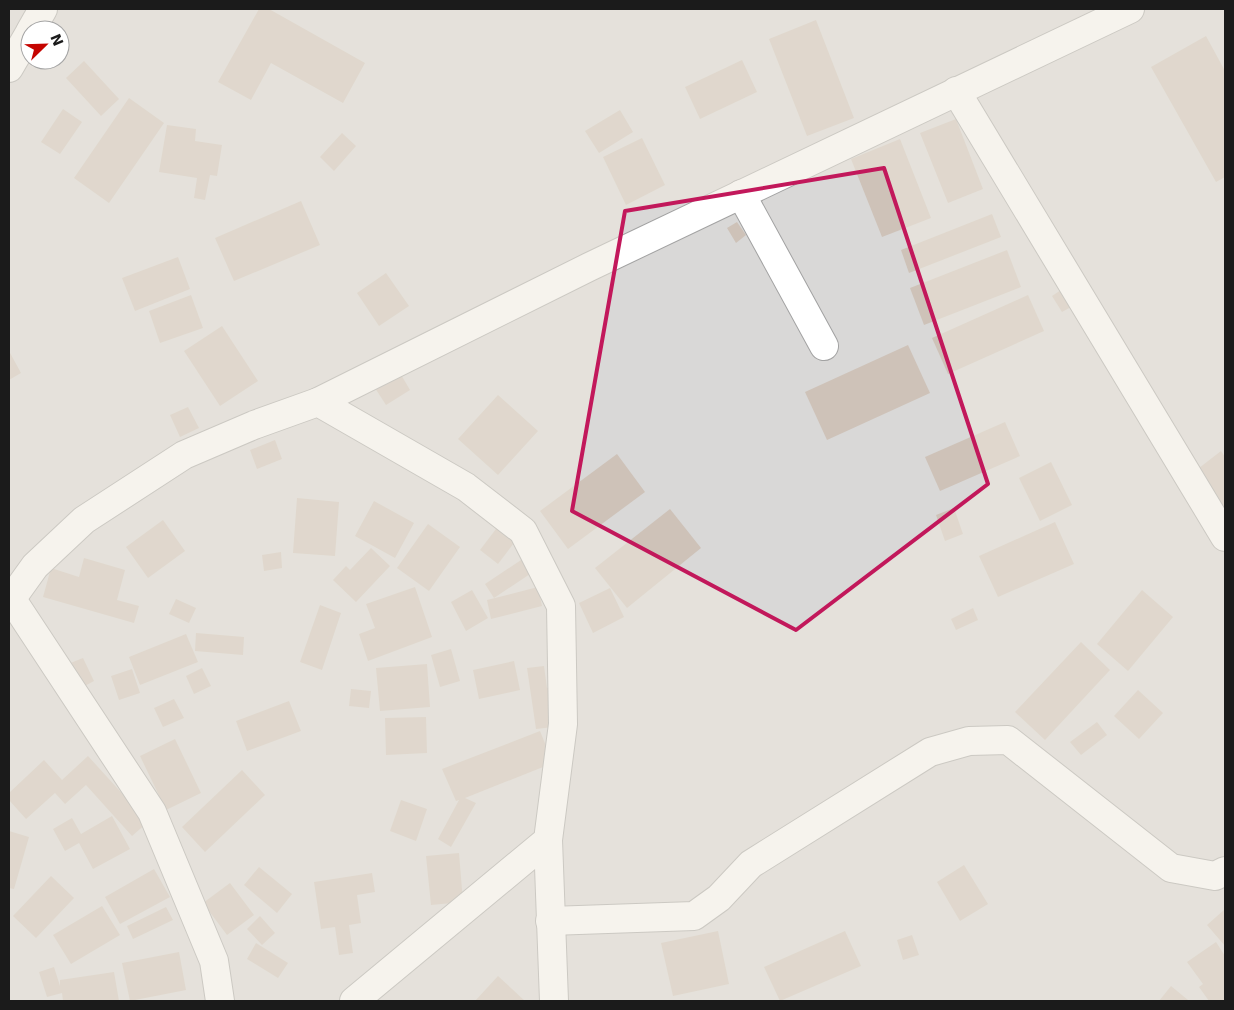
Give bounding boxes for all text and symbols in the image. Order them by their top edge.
north arrow [20,20,70,70]
text: N [47,31,67,48]

